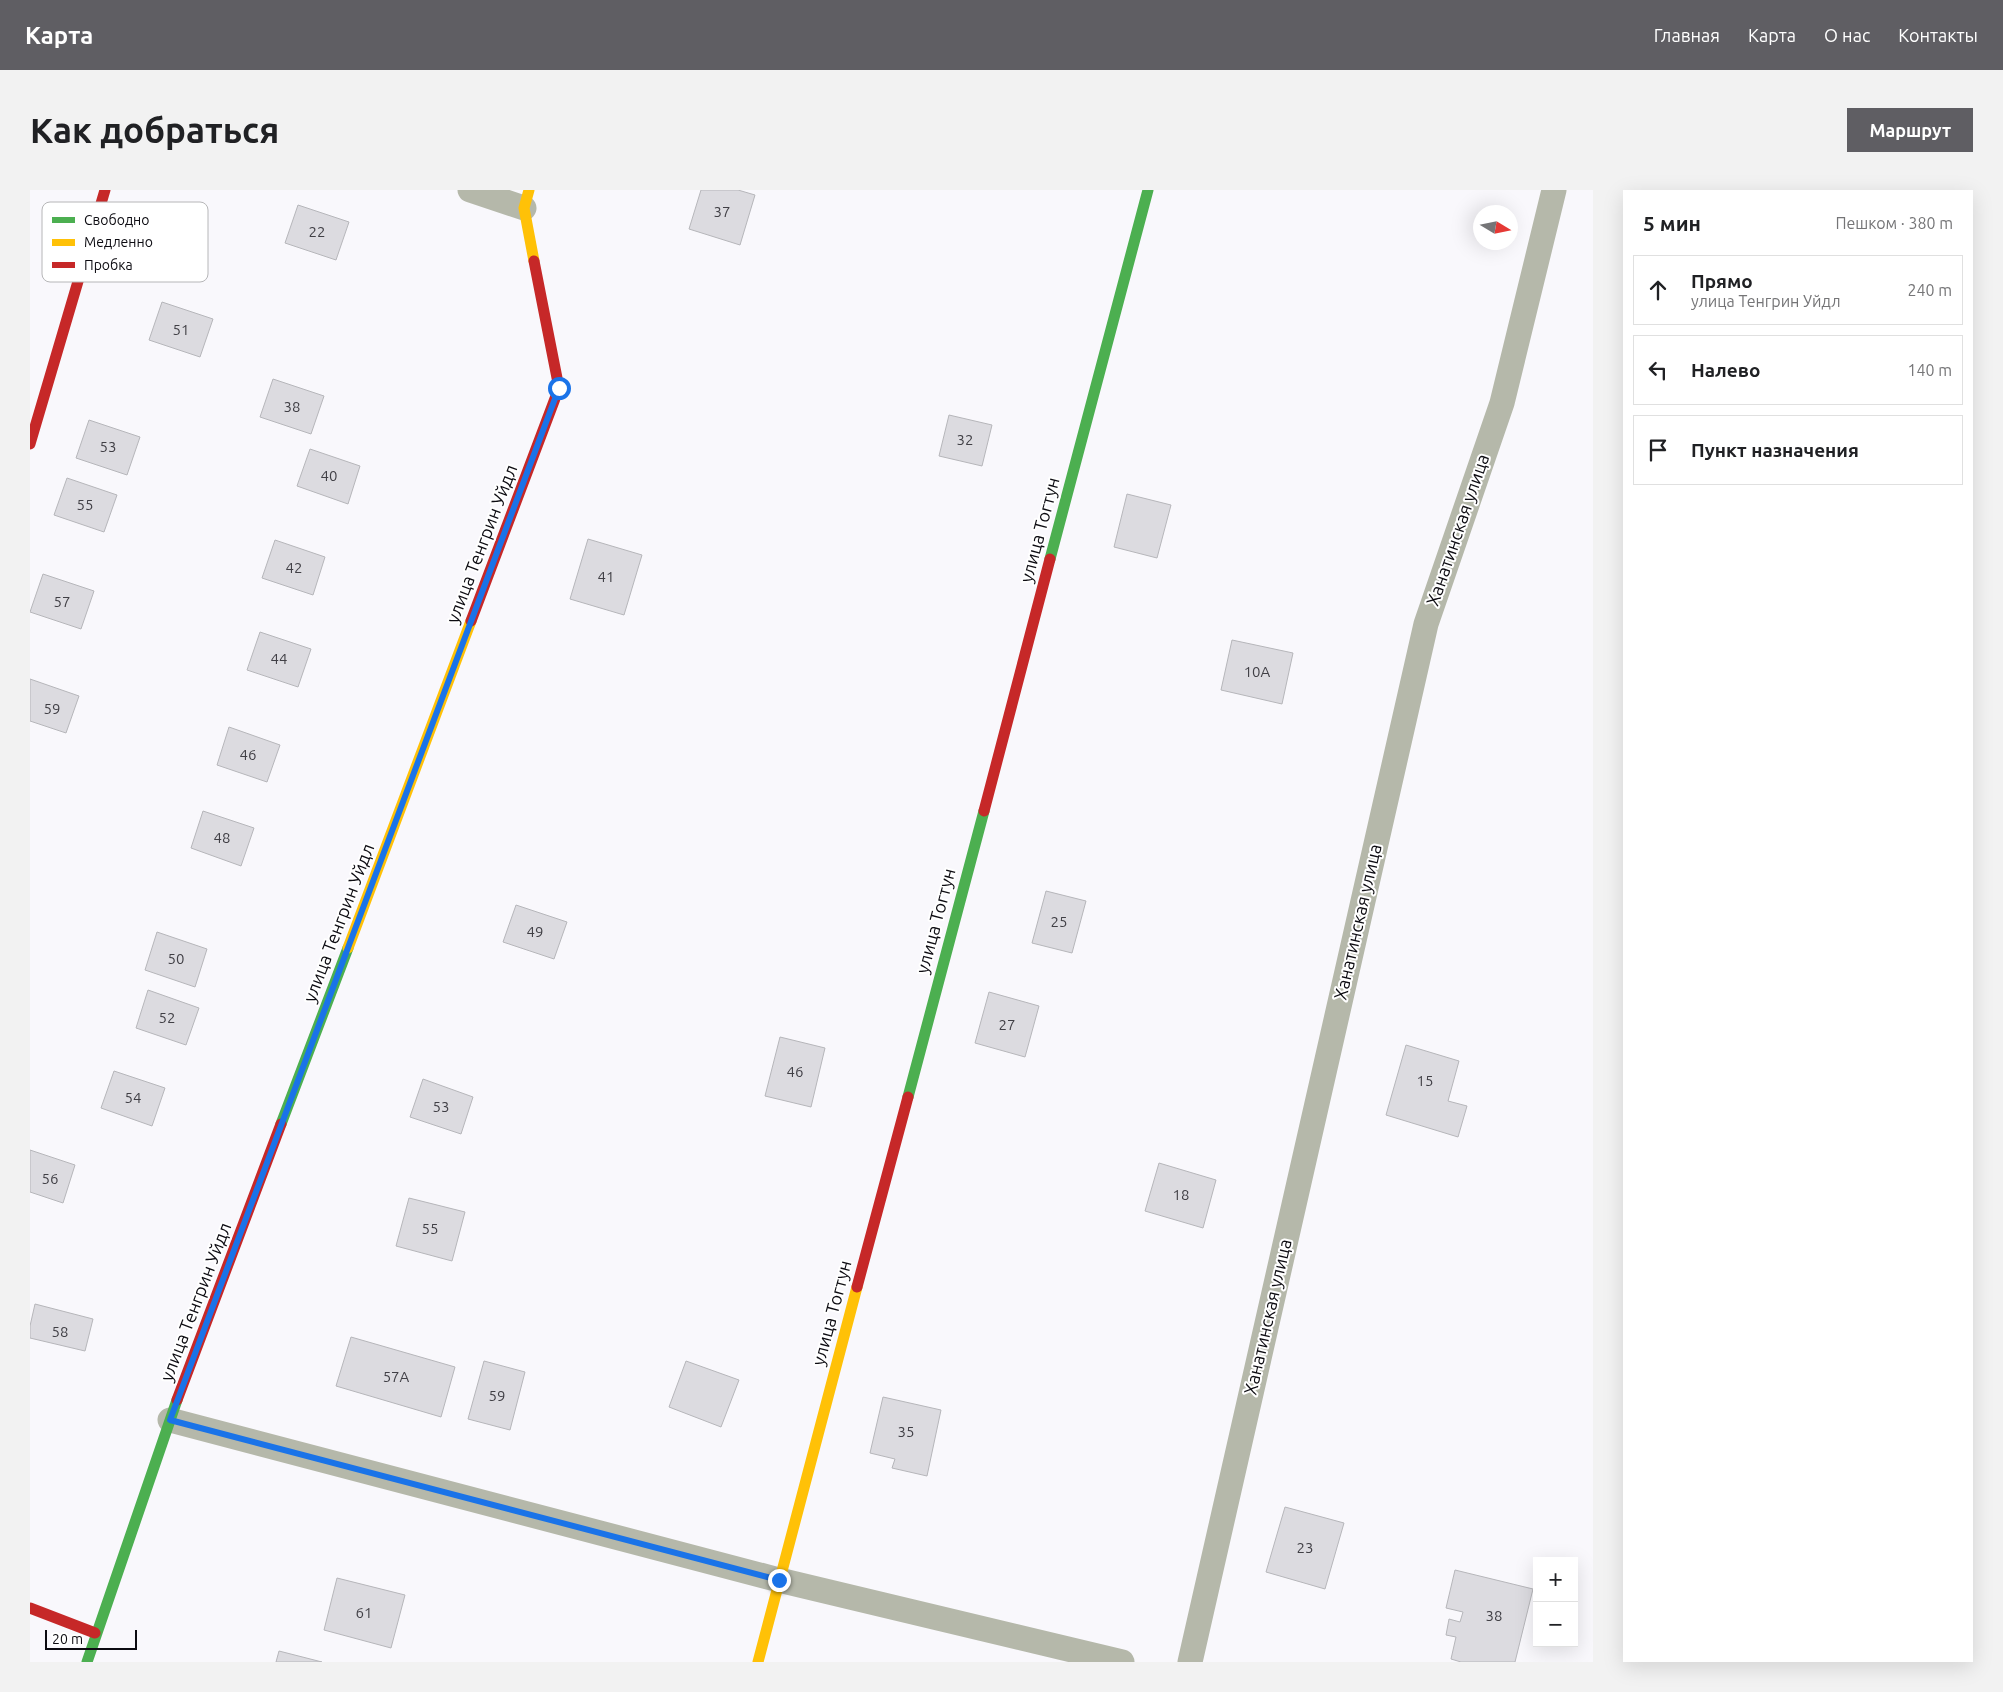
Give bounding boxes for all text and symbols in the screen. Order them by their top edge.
text: Карта [25,22,93,49]
text: Главная [1654,25,1720,45]
text: Карта [1748,25,1796,45]
text: О нас [1824,25,1870,45]
text: Контакты [1898,25,1978,45]
button: Маршрут [1847,108,1973,152]
text: Как добраться [30,110,279,150]
legend [42,202,208,282]
house number: 37 [714,203,730,220]
north arrow [1473,205,1518,250]
text: 5 мин [1643,211,1701,235]
text: Свободно [84,212,149,228]
text: Пешком · 380 m [1835,214,1953,232]
house number: 22 [309,223,325,240]
text: Медленно [84,234,153,250]
text: Пробка [84,257,133,273]
text: Прямо [1691,270,1753,292]
icon: ahead [1644,276,1672,304]
text: 240 m [1907,281,1952,299]
text: улица Тенгрин Уйдл [1691,292,1841,310]
house number: 51 [173,321,189,338]
icon: left [1644,356,1672,384]
text: Налево [1691,359,1760,381]
text: 140 m [1907,361,1952,379]
route start [548,377,571,400]
house number: 38 [284,398,300,415]
house number: 32 [957,431,973,448]
icon: arrive [1644,436,1672,464]
house number: 53 [100,438,116,455]
text: Пункт назначения [1691,439,1859,461]
street label: Ханатинская улица [1422,451,1492,608]
street label: улица Тенгрин Уйдл [442,462,521,626]
house number: 40 [321,467,337,484]
street label: улица Тогтун [1015,475,1063,585]
house number: 55 [77,496,93,513]
house number: 42 [286,559,302,576]
house number: 41 [598,568,614,585]
house number: 57 [54,593,70,610]
house number: 44 [271,650,287,667]
house number: 10А [1244,663,1271,680]
house number: 59 [44,700,60,717]
house number: 46 [240,746,256,763]
house number: 48 [214,829,230,846]
street label: улица Тенгрин Уйдл [299,841,378,1005]
street label: Ханатинская улица [1329,842,1385,1002]
street label: улица Тогтун [911,866,959,976]
house number: 25 [1051,913,1067,930]
house number: 49 [527,923,543,940]
house number: 50 [168,950,184,967]
house number: 52 [159,1009,175,1026]
house number: 27 [999,1016,1015,1033]
house number: 46 [787,1063,803,1080]
house number: 15 [1417,1072,1433,1089]
house number: 54 [125,1089,141,1106]
house number: 53 [433,1098,449,1115]
house number: 56 [42,1170,58,1187]
house number: 18 [1173,1186,1189,1203]
street label: улица Тенгрин Уйдл [156,1220,235,1384]
house number: 55 [422,1220,438,1237]
street label: Ханатинская улица [1239,1237,1295,1397]
street label: улица Тогтун [807,1258,855,1368]
house number: 58 [52,1323,68,1340]
house number: 57А [383,1368,410,1385]
house number: 59 [489,1387,505,1404]
house number: 35 [898,1423,914,1440]
house number: 23 [1297,1539,1313,1556]
map controls [1533,1557,1578,1647]
button: + [1533,1557,1578,1602]
route end [768,1569,791,1592]
button: − [1533,1602,1578,1647]
house number: 61 [356,1604,372,1621]
house number: 38 [1486,1607,1502,1624]
scale bar [45,1627,138,1650]
text: 20 m [52,1631,83,1647]

